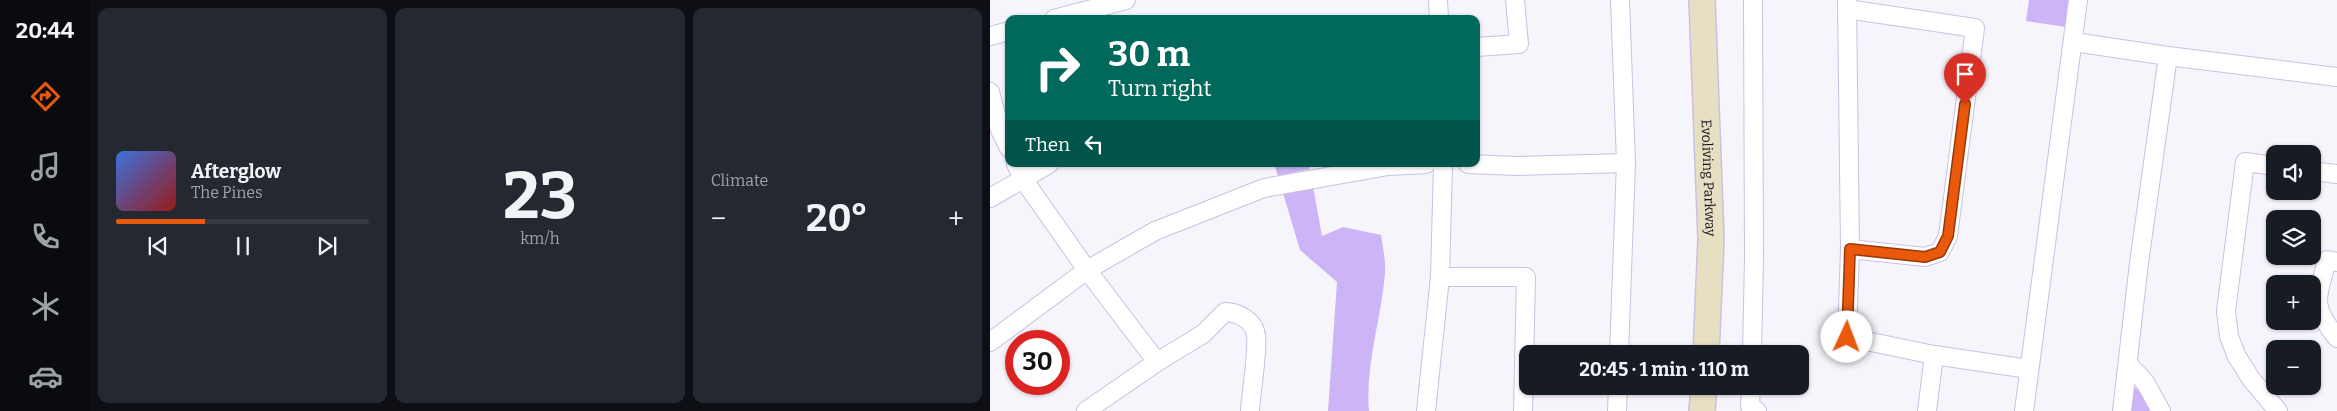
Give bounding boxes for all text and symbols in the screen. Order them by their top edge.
text: 20:44 [16,17,74,44]
text: 30 m [1108,33,1190,75]
icon: right [1025,35,1090,100]
pin [1944,53,1986,104]
icon: arrive [1951,60,1979,88]
text: Turn right [1108,75,1211,102]
icon: directions [28,79,63,114]
street label: Evoliving Parkway [1698,119,1719,237]
icon: left [1080,130,1108,158]
text: Then [1025,133,1070,156]
map controls [2266,145,2321,395]
button: sound [2266,145,2321,200]
icon: music [28,149,63,184]
text: 23 [503,157,577,235]
text: Afterglow [191,160,281,183]
text: Climate [711,171,768,190]
text: The Pines [191,183,263,202]
text: 20° [806,195,868,241]
text: − [711,202,726,235]
text: + [948,202,964,235]
button: layers [2266,210,2321,265]
icon: phone [28,219,63,254]
text: km/h [520,229,560,248]
icon: previous [144,232,172,260]
icon: pause [229,232,257,260]
icon: next [313,232,341,260]
button: + [2266,275,2321,330]
icon: climate [28,289,63,324]
position arrow [1820,310,1872,362]
speed limit sign: 30 [1005,330,1070,395]
button: − [2266,340,2321,395]
text: 20:45 · 1 min · 110 m [1579,358,1749,381]
icon: car [28,359,63,394]

